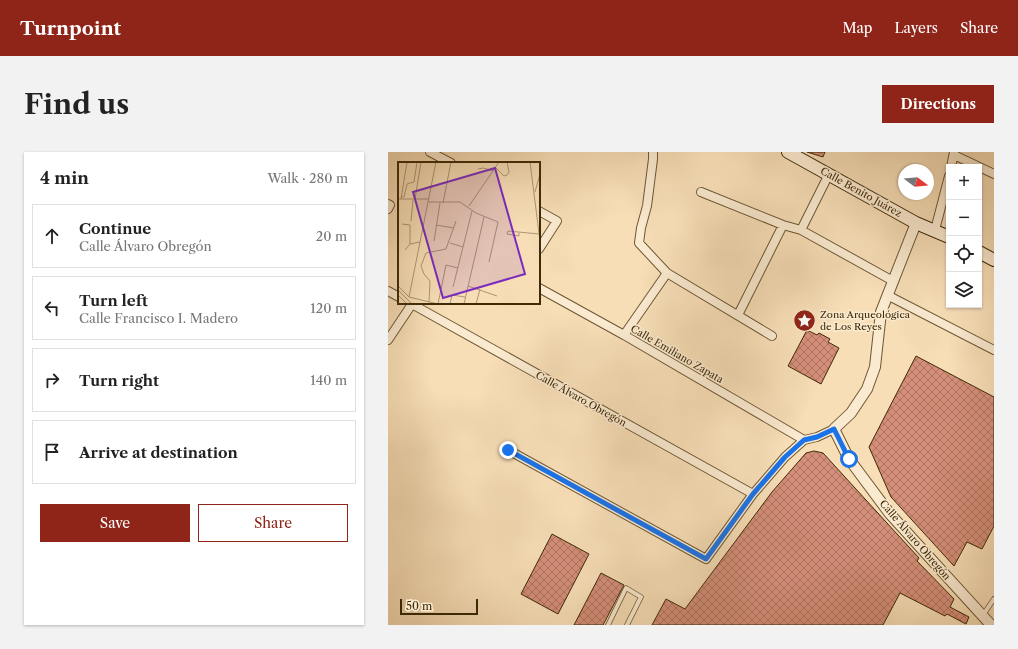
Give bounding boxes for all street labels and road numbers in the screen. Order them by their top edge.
street label: Calle Benito Juárez [818,164,904,220]
street label: Calle Emiliano Zapata [628,322,726,386]
street label: Calle Álvaro Obregón [533,369,629,430]
street label: Calle Álvaro Obregón [877,497,954,583]

